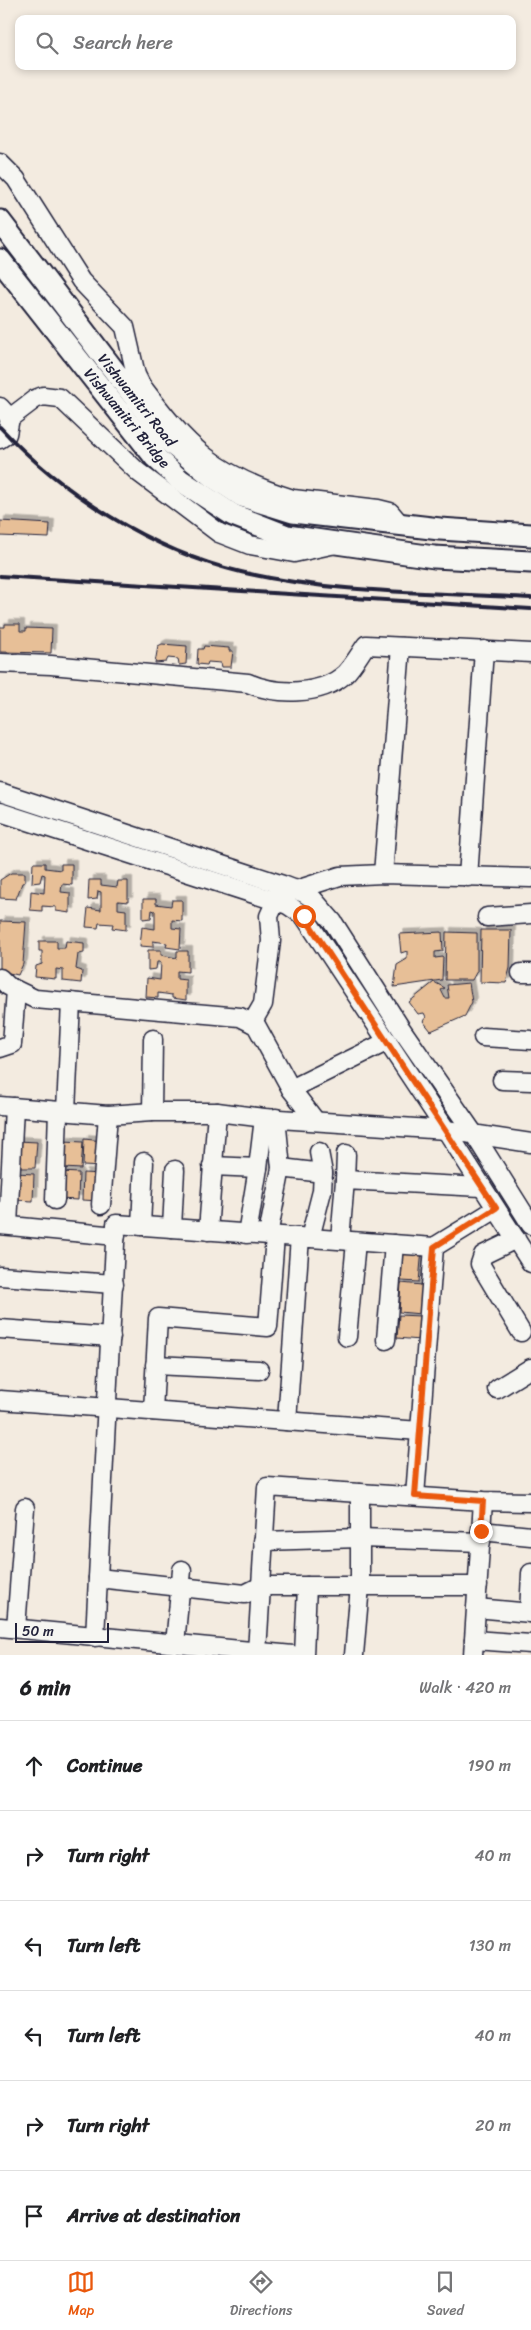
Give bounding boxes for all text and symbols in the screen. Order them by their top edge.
search box [15,15,516,70]
text: Search here [73,26,173,59]
icon: search [33,29,61,57]
street label: Vishwamitri Road [91,347,184,453]
street label: Vishwamitri Bridge [77,362,177,474]
route start [293,905,316,928]
route end [470,1520,493,1543]
text: 50 m [22,1619,54,1644]
scale bar [15,1620,109,1643]
text: 6 min [20,1669,71,1707]
text: Walk · 420 m [419,1673,511,1702]
text: Continue [67,1749,143,1782]
text: 190 m [468,1751,511,1780]
icon: ahead [20,1752,48,1780]
text: Turn right [67,1839,149,1872]
text: 40 m [474,1841,511,1870]
icon: right [20,1842,48,1870]
text: Turn left [67,1929,140,1962]
text: 130 m [469,1931,511,1960]
icon: left [20,1932,48,1960]
text: Turn left [67,2019,140,2052]
text: 40 m [474,2021,511,2050]
icon: left [20,2022,48,2050]
text: Turn right [67,2109,149,2142]
text: 20 m [475,2111,511,2140]
icon: right [20,2112,48,2140]
text: Arrive at destination [67,2199,240,2232]
icon: arrive [20,2202,48,2230]
tab: Map [67,2268,95,2323]
tab: Directions [230,2268,292,2323]
tab: Saved [427,2268,464,2323]

